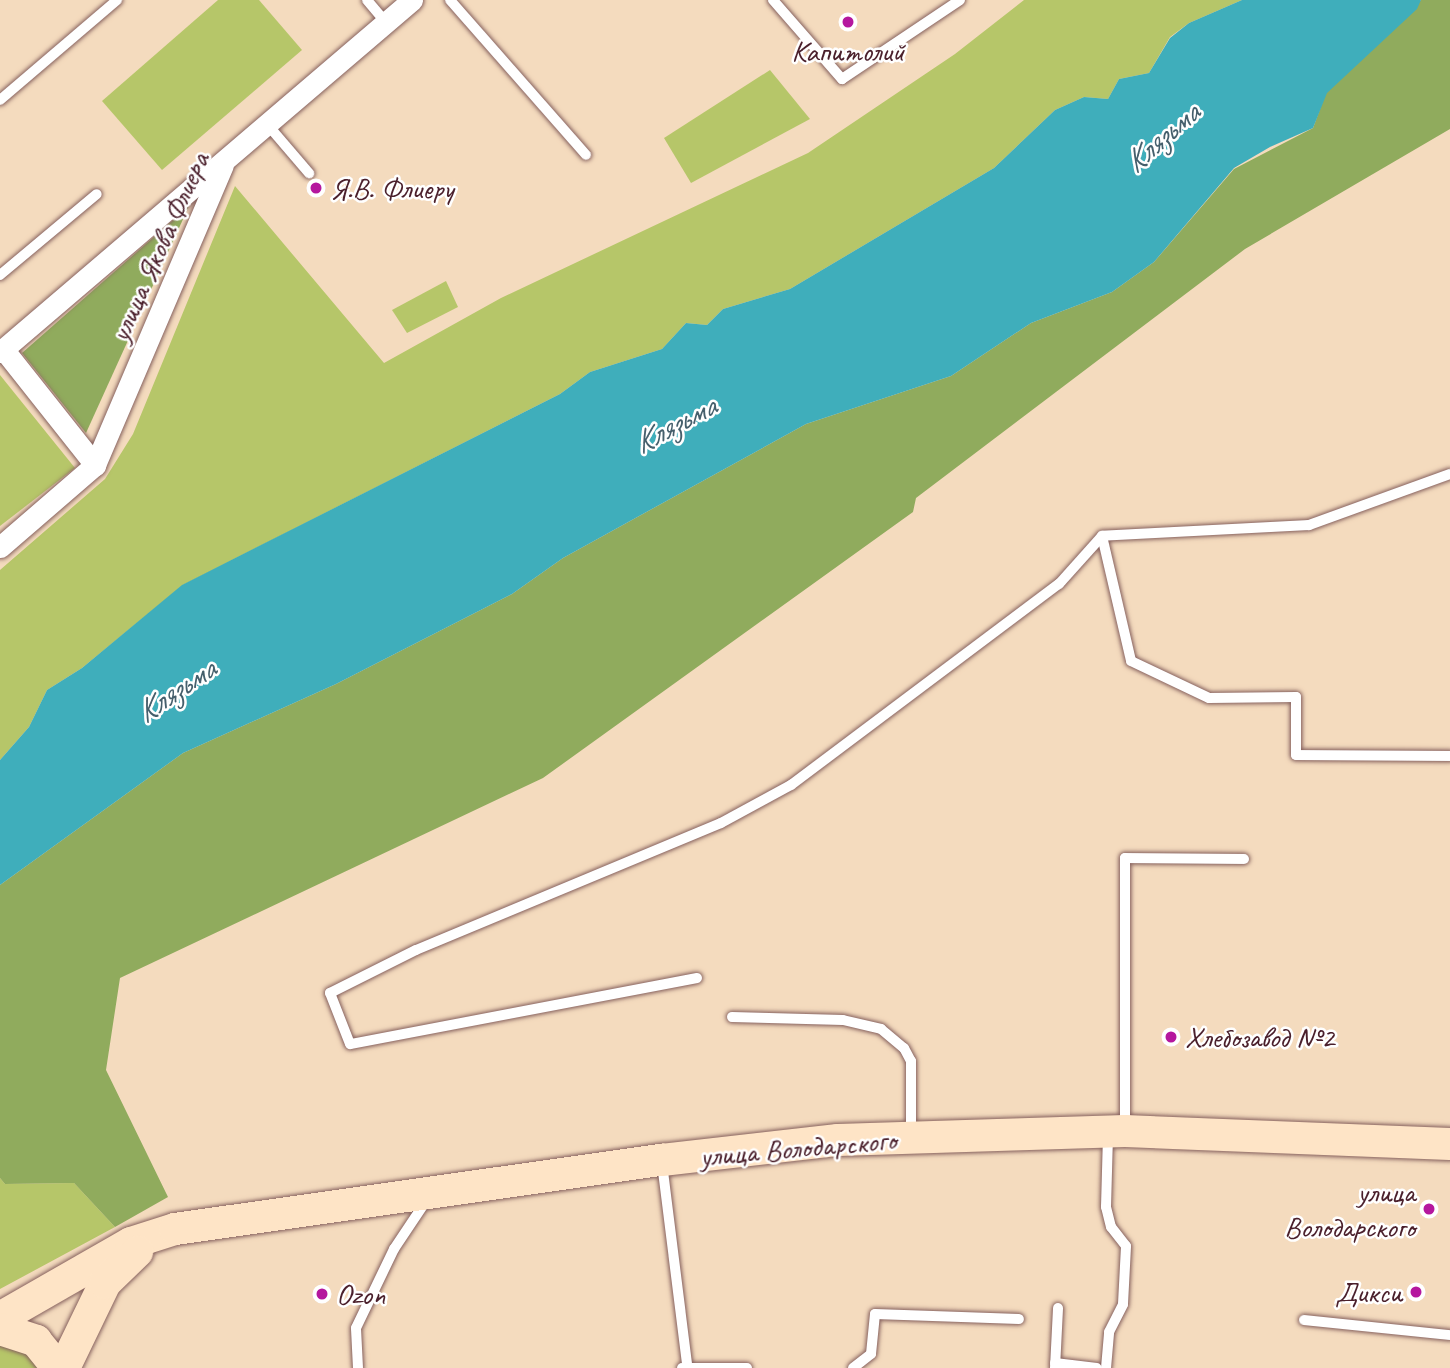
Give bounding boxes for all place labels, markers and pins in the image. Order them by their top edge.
marker: Капитолий [840,14,856,30]
place label: Капитолий [791,33,905,69]
place label: Я.В. Флиеру [330,170,454,206]
marker: Я.В. Флиеру [308,180,324,196]
place label: Хлебозавод №2 [1185,1019,1334,1055]
marker: Хлебозавод №2 [1163,1029,1179,1045]
place label: улица Володарского [1284,1174,1415,1244]
marker: улица Володарского [1421,1201,1437,1217]
place label: Дикси [1335,1274,1402,1310]
place label: Ozon [336,1276,385,1312]
marker: Дикси [1408,1284,1424,1300]
marker: Ozon [314,1286,330,1302]

